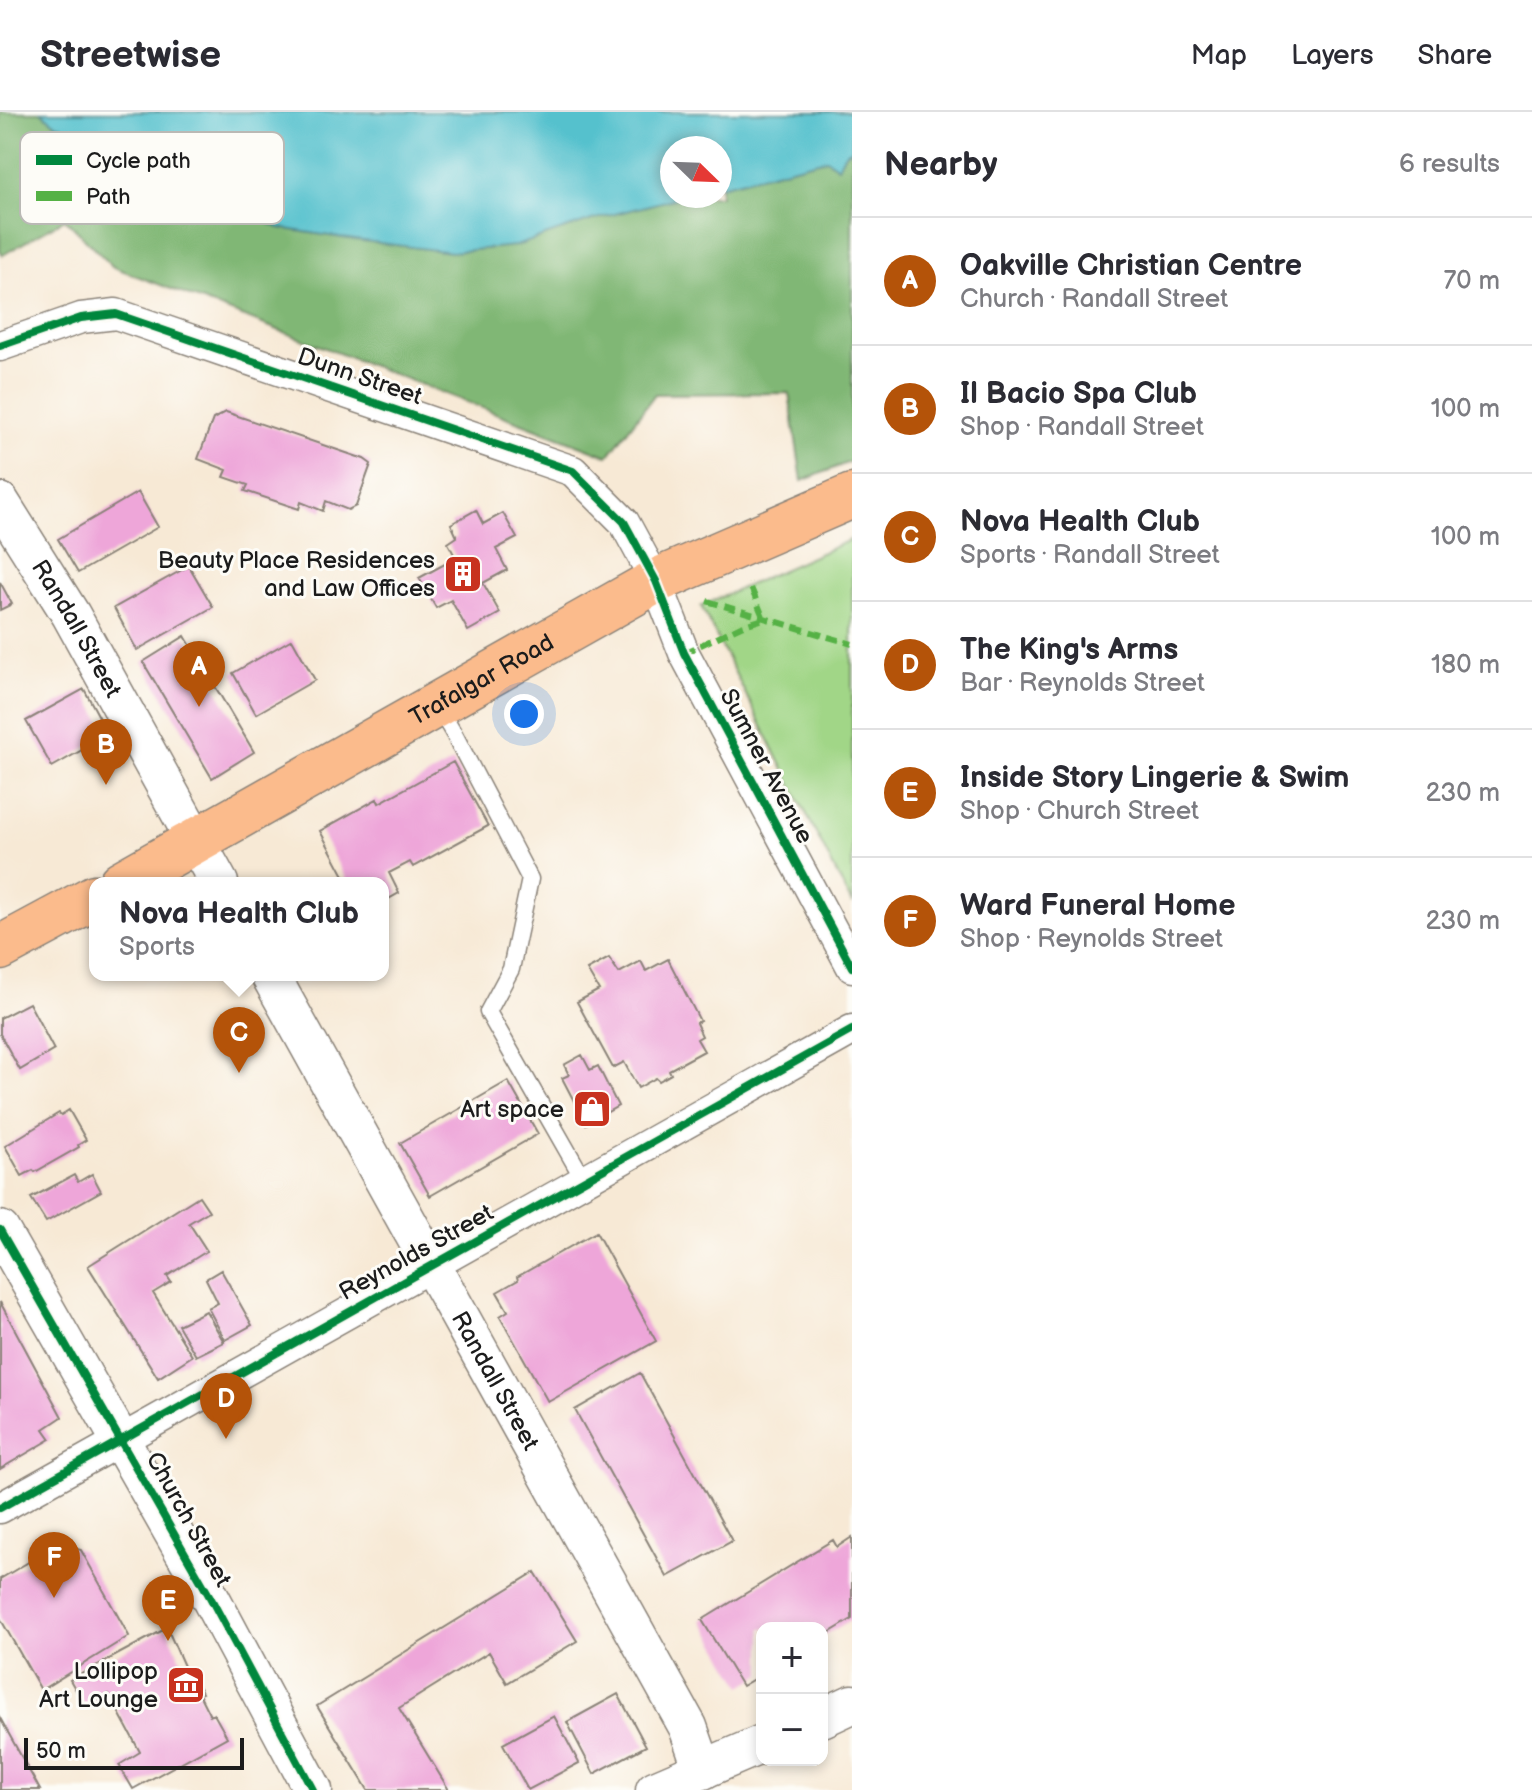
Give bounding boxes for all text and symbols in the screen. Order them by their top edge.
text: Streetwise [40,33,221,78]
text: Map [1191,39,1247,72]
text: Layers [1291,39,1374,72]
text: Share [1418,39,1492,72]
legend [20,132,284,224]
north arrow [660,136,732,208]
text: Nearby [884,144,998,185]
text: Cycle path [86,148,191,175]
text: 6 results [1399,149,1500,180]
text: Path [86,184,130,211]
text: Oakville Christian Centre [960,248,1302,284]
text: A [902,266,918,297]
text: 70 m [1443,266,1500,297]
text: Church · Randall Street [960,284,1228,315]
street label: Dunn Street [294,342,427,412]
text: Il Bacio Spa Club [960,376,1197,412]
text: B [901,394,919,425]
text: 100 m [1431,394,1500,425]
text: Shop · Randall Street [960,412,1204,443]
text: Nova Health Club [960,504,1200,540]
text: C [901,522,919,553]
text: 100 m [1431,522,1500,553]
text: Sports · Randall Street [960,540,1220,571]
place label: Beauty Place Residences and Law Offices [158,546,435,603]
building icon: Beauty Place Residences and Law Offices [442,553,484,595]
street label: Randall Street [25,555,128,703]
street label: Trafalgar Road [405,628,559,732]
text: The King's Arms [960,632,1178,668]
pin: A [173,641,225,707]
text: D [901,650,919,681]
text: 180 m [1431,650,1500,681]
text: Bar · Reynolds Street [960,668,1205,699]
street label: Sumner Avenue [714,684,820,849]
your location [504,694,544,734]
pin: B [80,719,132,785]
text: Inside Story Lingerie & Swim [960,760,1349,796]
text: E [902,778,918,809]
text: 230 m [1425,778,1500,809]
text: Shop · Church Street [960,796,1199,827]
popup [89,877,389,981]
text: Ward Funeral Home [960,888,1235,924]
text: Nova Health Club [119,896,359,932]
text: F [902,906,918,937]
text: 230 m [1425,906,1500,937]
text: Shop · Reynolds Street [960,924,1223,955]
text: Sports [119,932,195,963]
pin: C [213,1007,265,1073]
shop icon: Art space [571,1088,613,1130]
place label: Art space [460,1095,564,1124]
street label: Reynolds Street [334,1198,499,1307]
street label: Randall Street [445,1306,545,1456]
pin: D [200,1373,252,1439]
street label: Church Street [140,1447,238,1592]
pin: F [28,1532,80,1598]
pin: E [142,1575,194,1641]
map controls [756,1622,828,1766]
button: + [756,1622,828,1694]
place label: Lollipop Art Lounge [39,1657,158,1714]
museum icon: Lollipop Art Lounge [165,1664,207,1706]
button: − [756,1694,828,1766]
scale bar [24,1734,244,1770]
text: 50 m [36,1738,86,1765]

